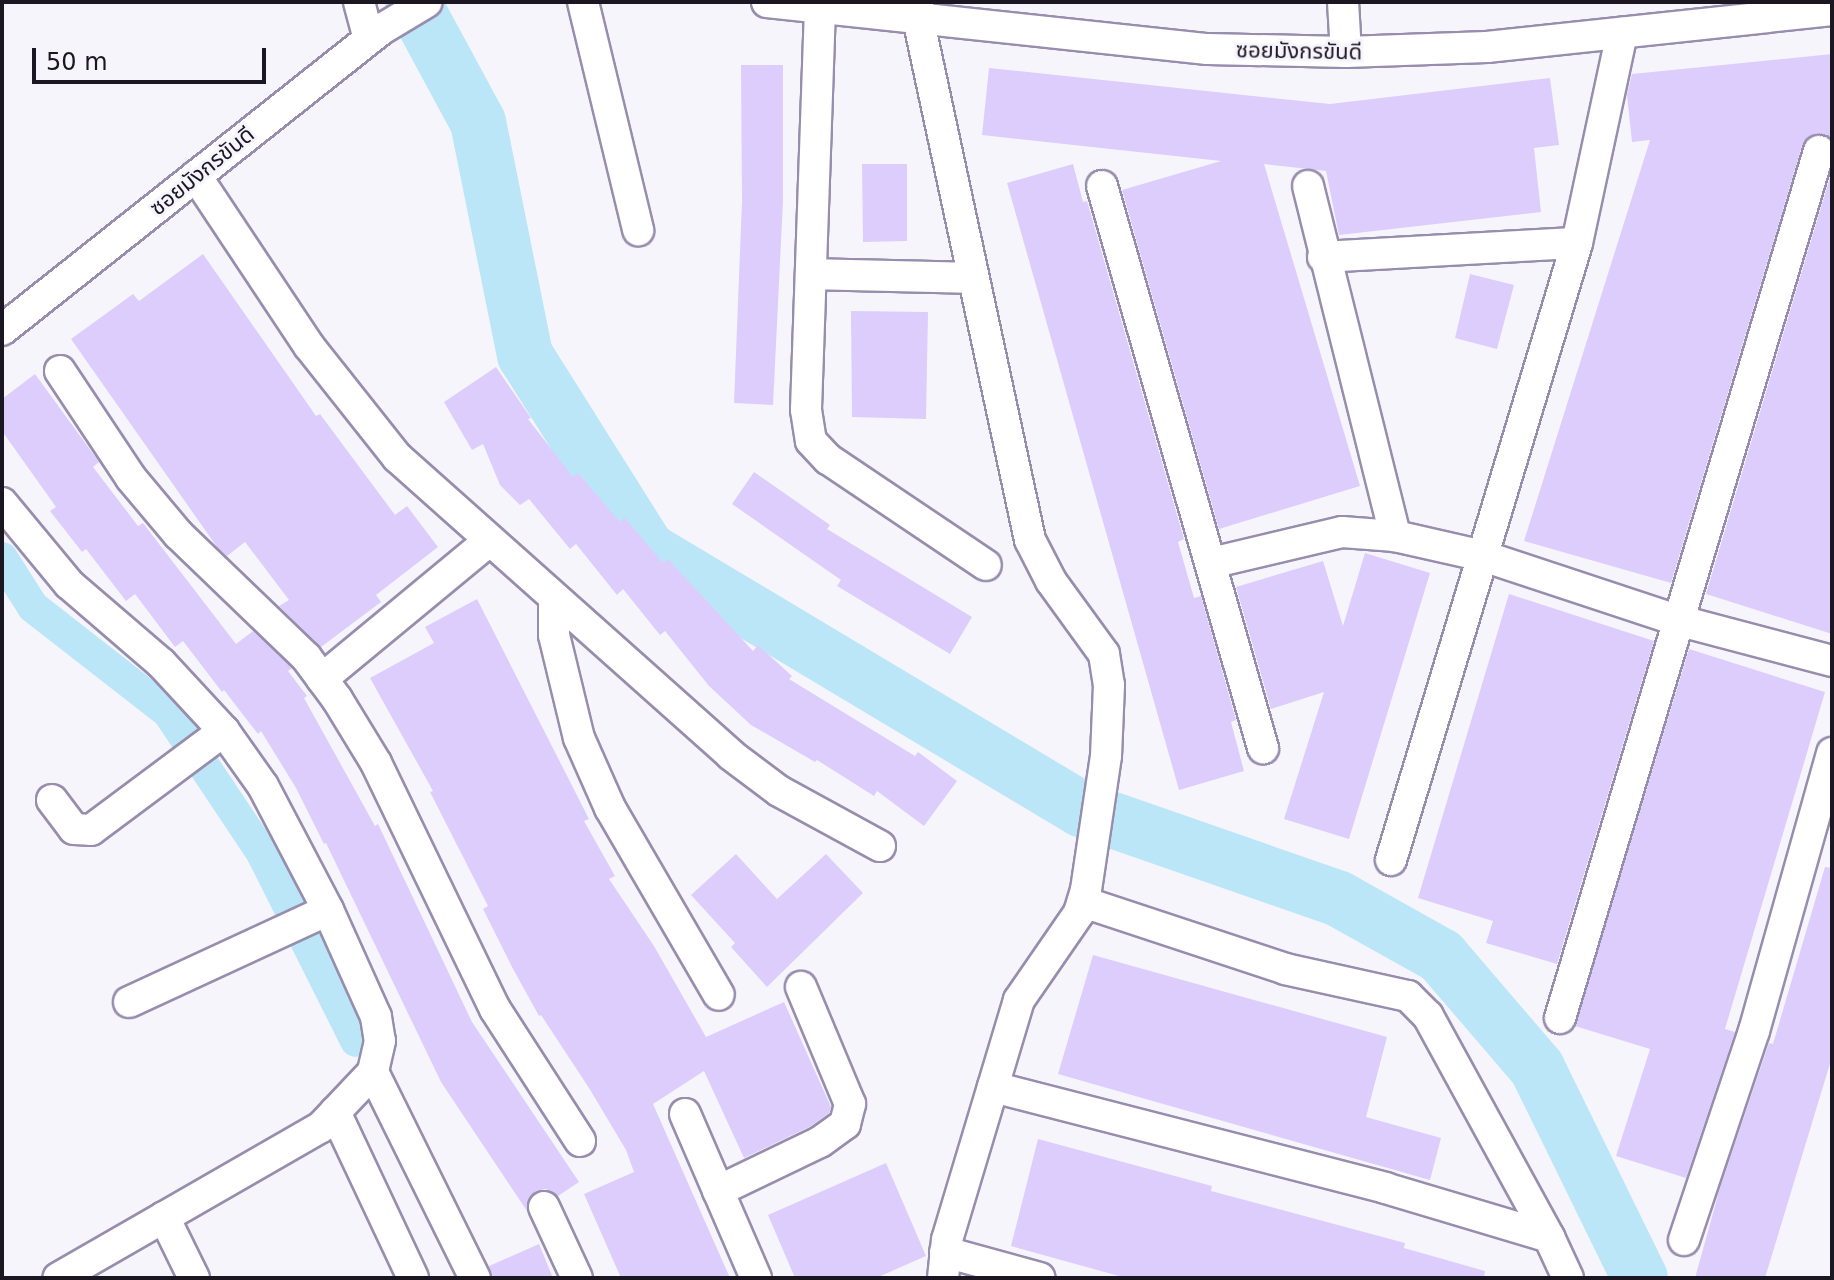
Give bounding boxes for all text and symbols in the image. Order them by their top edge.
scale bar [36,32,270,82]
street label: ซอยมังกรขันดี [1236,37,1362,65]
text: 50 m [46,48,108,76]
street label: ซอยมังกรขันดี [145,121,259,221]

